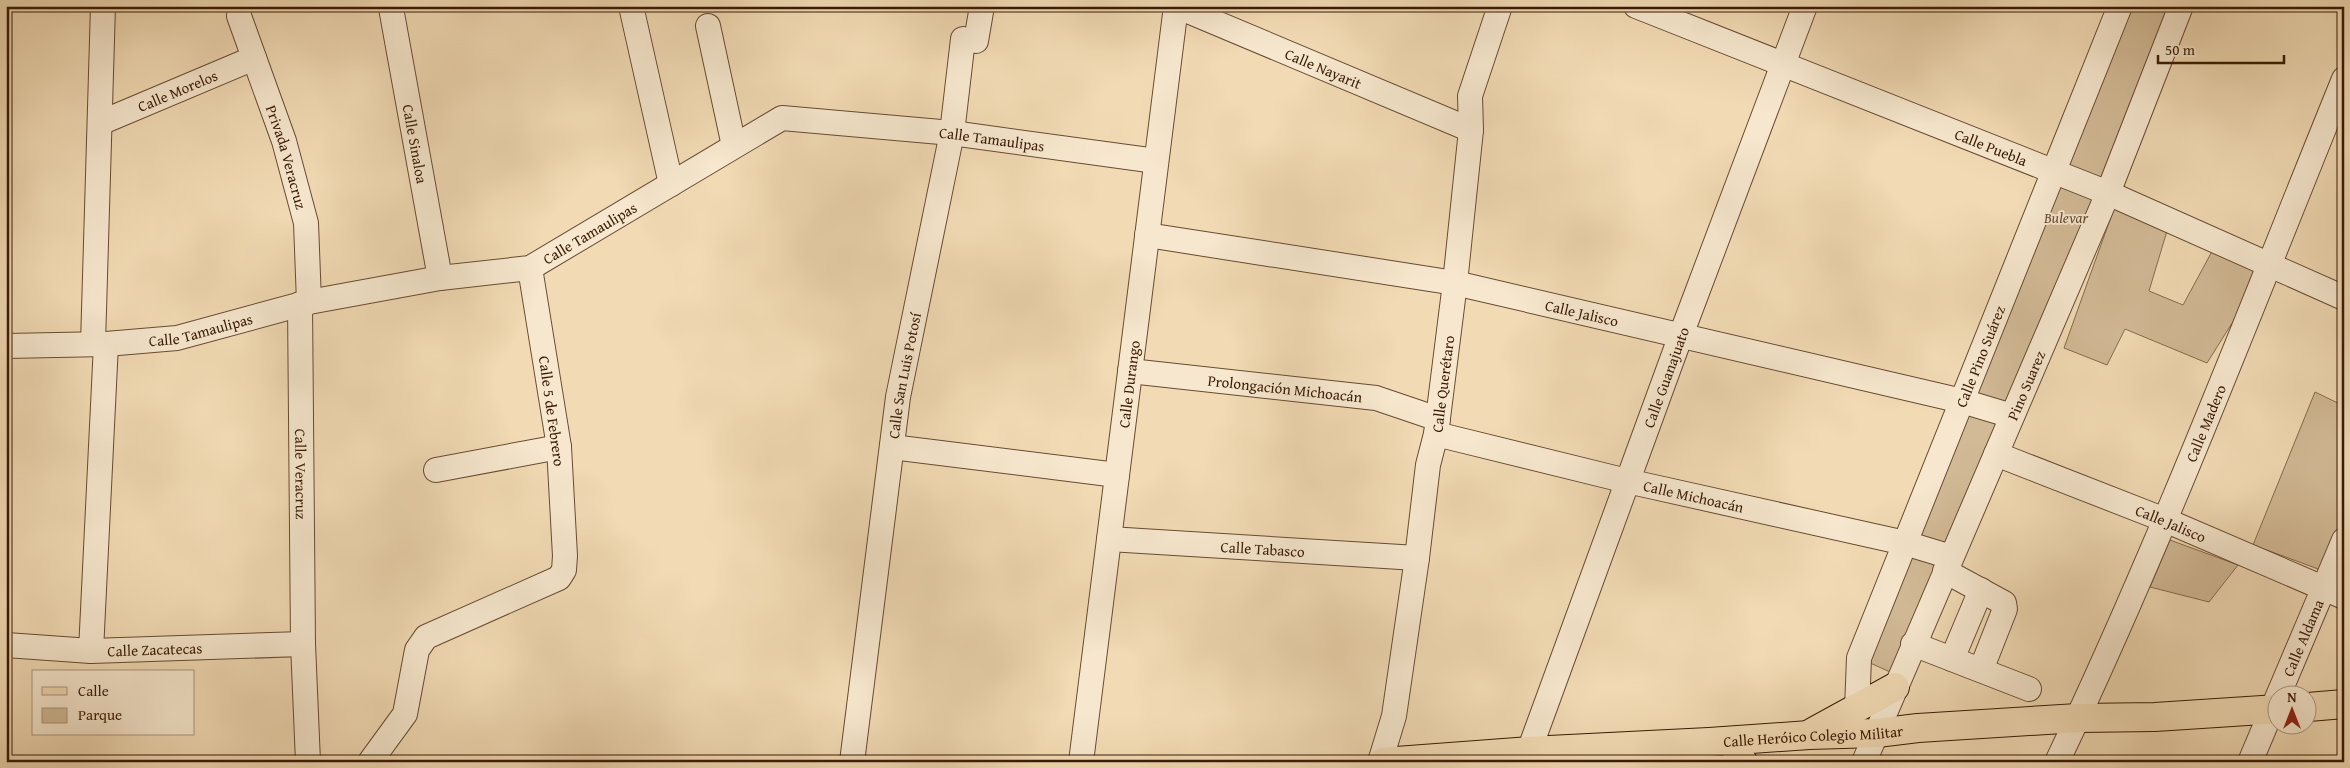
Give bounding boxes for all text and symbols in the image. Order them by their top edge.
scale bar [2158,32,2284,64]
text: 50 m [2165,39,2196,60]
street label: Calle Nayarit [1282,43,1366,94]
street label: Calle Morelos [134,64,221,117]
street label: Privada Veracruz [261,102,312,212]
street label: Calle Sinaloa [398,103,433,185]
street label: Calle Tamaulipas [938,121,1046,156]
street label: Calle Puebla [1952,123,2031,171]
street label: Calle Tamaulipas [539,196,640,269]
park label: Bulevar [2043,207,2089,228]
street label: Calle Jalisco [1543,294,1621,331]
street label: Calle Pino Suárez [1950,302,2010,410]
street label: Calle Tamaulipas [148,307,255,351]
street label: Calle San Luis Potosí [882,310,926,440]
street label: Calle Guanajuato [1638,323,1694,430]
street label: Calle Querétaro [1426,334,1459,434]
street label: Calle Durango [1113,339,1144,429]
street label: Pino Suarez [2001,347,2050,423]
street label: Calle 5 de Febrero [534,355,570,468]
street label: Prolongación Michoacán [1207,369,1364,407]
street label: Calle Madero [2180,381,2231,465]
street label: Calle Veracruz [291,429,312,520]
street label: Calle Michoacán [1641,474,1746,517]
street label: Calle Jalisco [2133,499,2210,547]
street label: Calle Tabasco [1220,535,1306,562]
street label: Calle Aldama [2277,596,2328,679]
street label: Calle Zacatecas [107,637,203,661]
legend [32,670,195,736]
text: Calle [78,680,109,701]
north arrow [2268,686,2318,736]
text: N [2287,687,2297,707]
text: Parque [78,704,122,725]
street label: Calle Heróico Colegio Militar [1723,719,1904,751]

